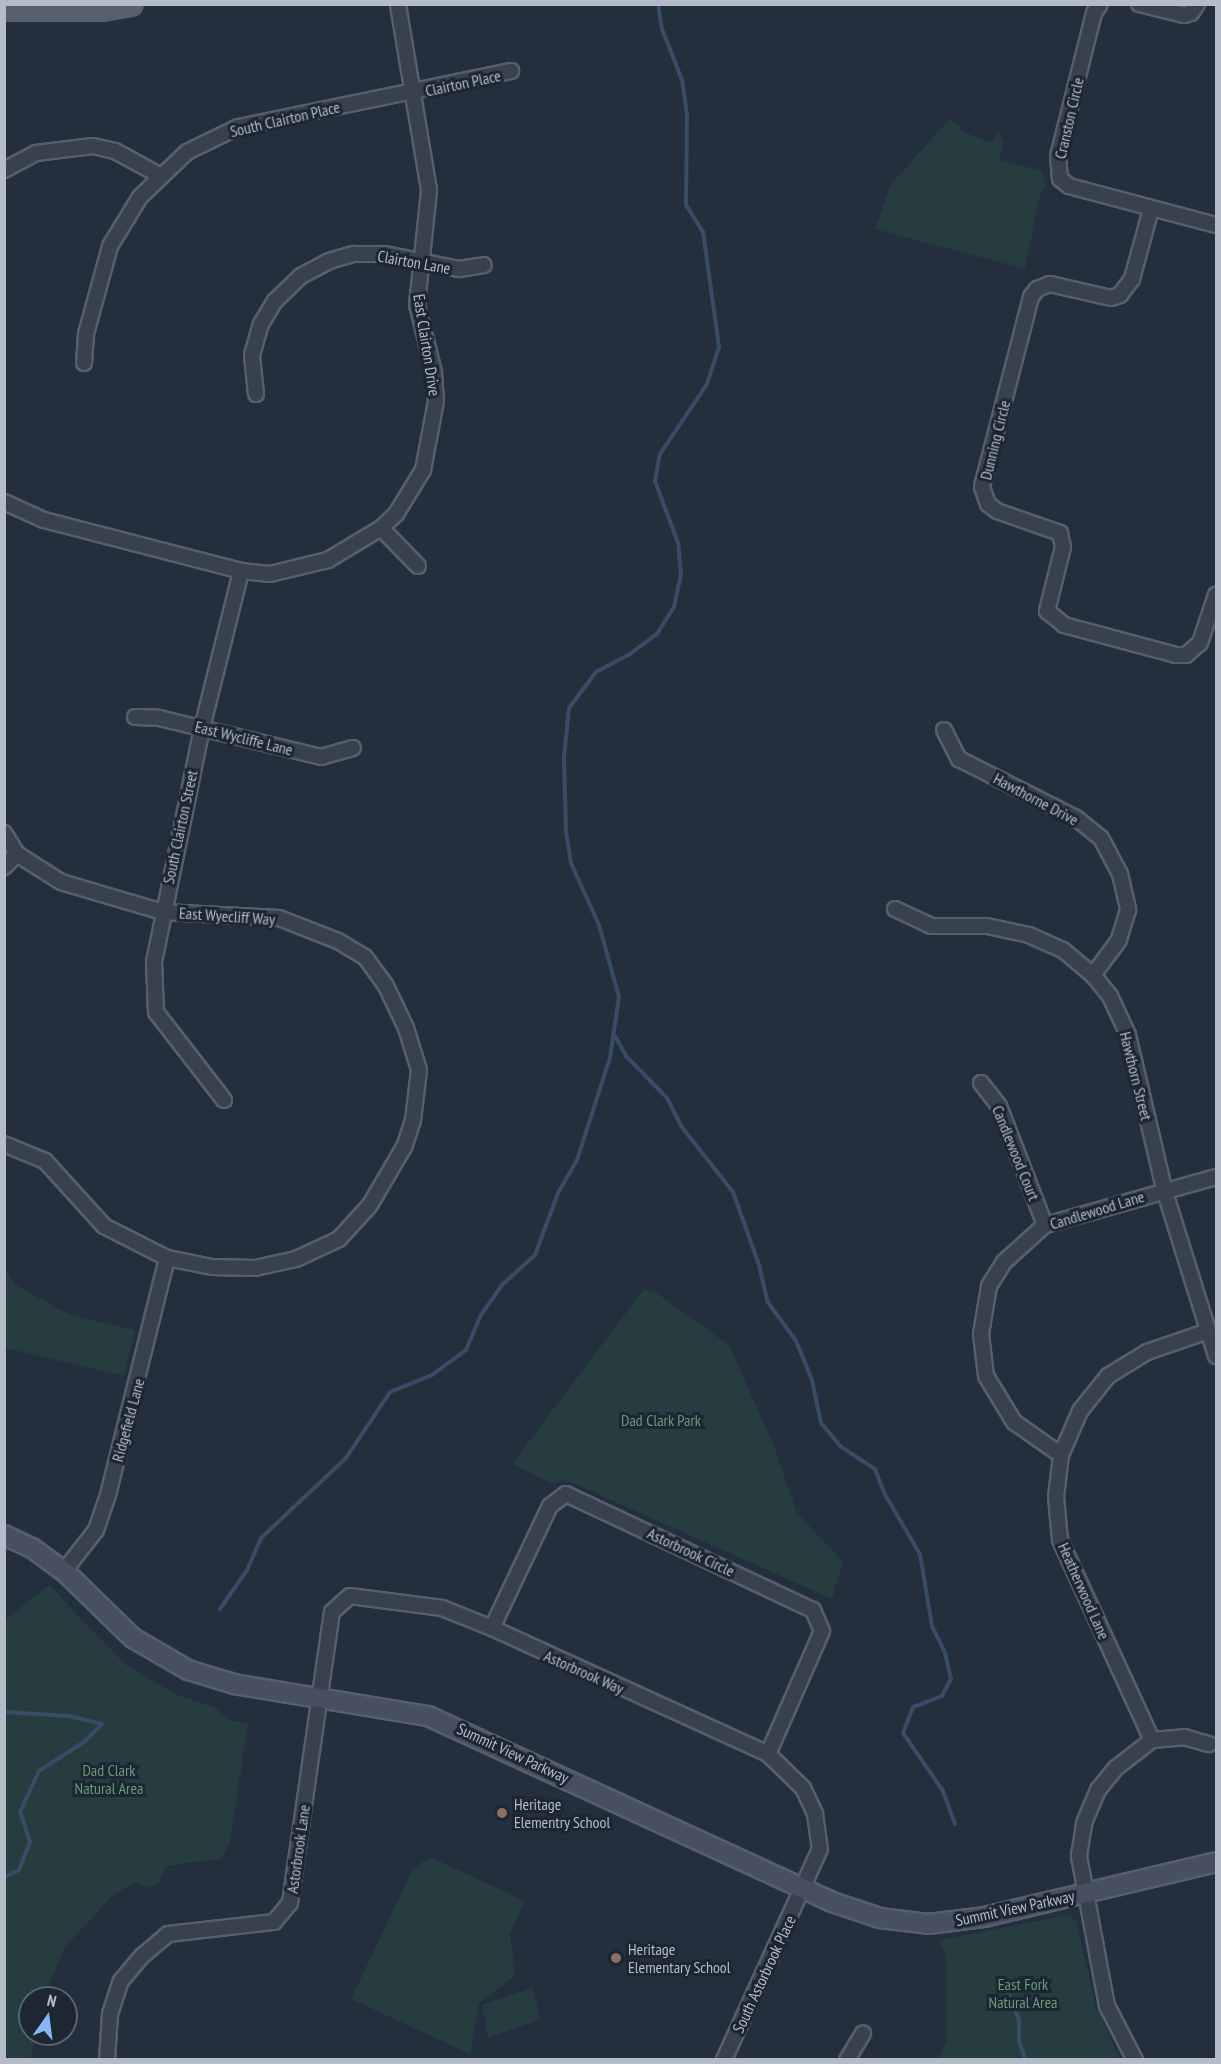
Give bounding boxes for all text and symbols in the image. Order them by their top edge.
street label: Clairton Place [424,66,502,100]
street label: Cranston Circle [1050,75,1088,161]
street label: South Clairton Place [228,97,342,141]
street label: Clairton Lane [376,246,452,278]
street label: East Clairton Drive [409,293,445,397]
street label: Dunning Circle [976,398,1014,482]
street label: East Wycliffe Lane [193,717,295,759]
street label: South Clairton Street [159,768,201,886]
street label: Hawthorne Drive [990,769,1082,829]
street label: East Wyecliff Way [178,903,276,929]
street label: Hawthorn Street [1116,1030,1156,1122]
street label: Candlewood Court [988,1103,1044,1203]
street label: Candlewood Lane [1048,1187,1146,1233]
street label: Ridgefield Lane [108,1376,148,1464]
park label: Dad Clark Park [621,1410,701,1430]
street label: Astorbrook Circle [644,1523,738,1581]
street label: Heatherwood Lane [1054,1540,1114,1642]
street label: Astorbrook Way [541,1646,627,1698]
street label: Summit View Parkway [454,1719,572,1787]
park label: Dad Clark Natural Area [74,1760,144,1798]
place label: Heritage Elementry School [514,1794,611,1832]
street label: Astorbrook Lane [282,1803,314,1895]
marker: Heritage Elementry School [495,1806,509,1820]
street label: Summit View Parkway [953,1886,1077,1930]
street label: South Astorbrook Place [728,1912,800,2036]
place label: Heritage Elementary School [628,1939,731,1977]
marker: Heritage Elementary School [609,1951,623,1965]
park label: East Fork Natural Area [988,1974,1058,2012]
north arrow [18,1986,78,2046]
text: N [45,1990,58,2011]

